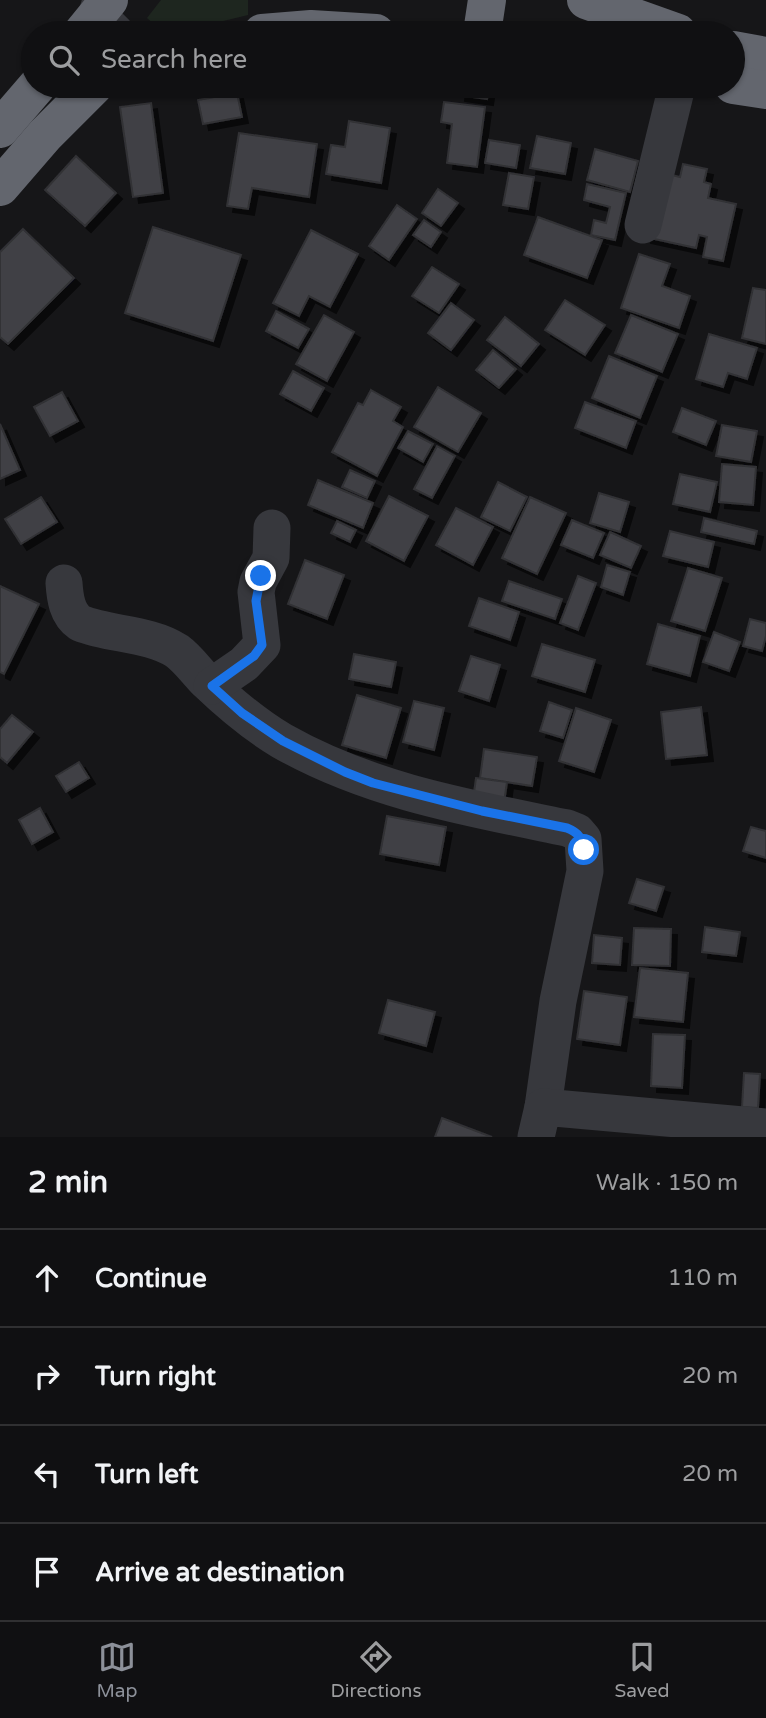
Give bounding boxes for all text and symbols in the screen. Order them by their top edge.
search box [21,21,745,98]
icon: search [45,41,83,79]
text: Search here [101,44,247,75]
route end [245,560,276,591]
route start [568,834,599,865]
text: 2 min [28,1164,108,1201]
text: Walk · 150 m [596,1169,738,1197]
icon: ahead [28,1259,66,1297]
text: Continue [95,1263,207,1294]
text: 110 m [668,1264,738,1292]
icon: right [28,1357,66,1395]
text: Turn right [95,1361,216,1392]
text: 20 m [682,1362,738,1390]
icon: left [28,1455,66,1493]
text: Turn left [95,1459,198,1490]
text: 20 m [682,1460,738,1488]
icon: arrive [28,1553,66,1591]
text: Arrive at destination [95,1557,345,1588]
tab: Map [97,1638,138,1702]
tab: Directions [331,1638,422,1702]
tab: Saved [615,1638,669,1702]

